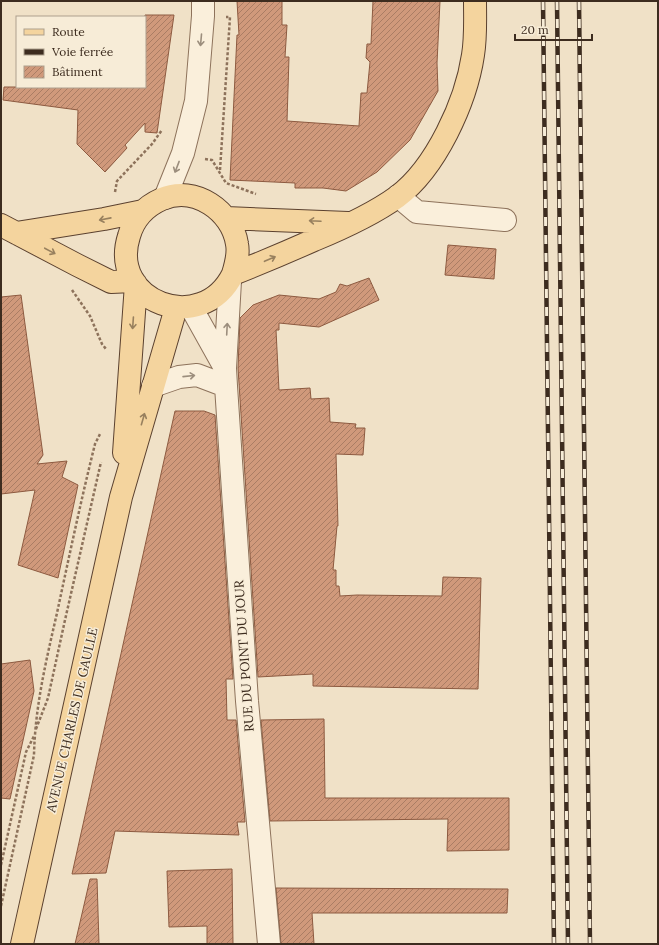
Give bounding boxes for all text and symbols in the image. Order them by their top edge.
legend [16,16,146,88]
scale bar [515,16,592,42]
text: 20 m [521,22,549,37]
text: Route [52,24,85,39]
one-way arrow [198,33,205,46]
text: Voie ferrée [51,44,114,59]
text: Bâtiment [52,64,103,79]
one-way arrow [173,160,181,172]
one-way arrow [99,215,112,223]
one-way arrow [309,218,322,225]
one-way arrow [44,248,56,256]
one-way arrow [263,255,275,263]
one-way arrow [130,316,137,329]
one-way arrow [223,323,231,336]
one-way arrow [182,372,195,380]
one-way arrow [140,413,147,426]
street label: RUE DU POINT DU JOUR [230,579,258,732]
street label: AVENUE CHARLES DE GAULLE [42,626,102,815]

